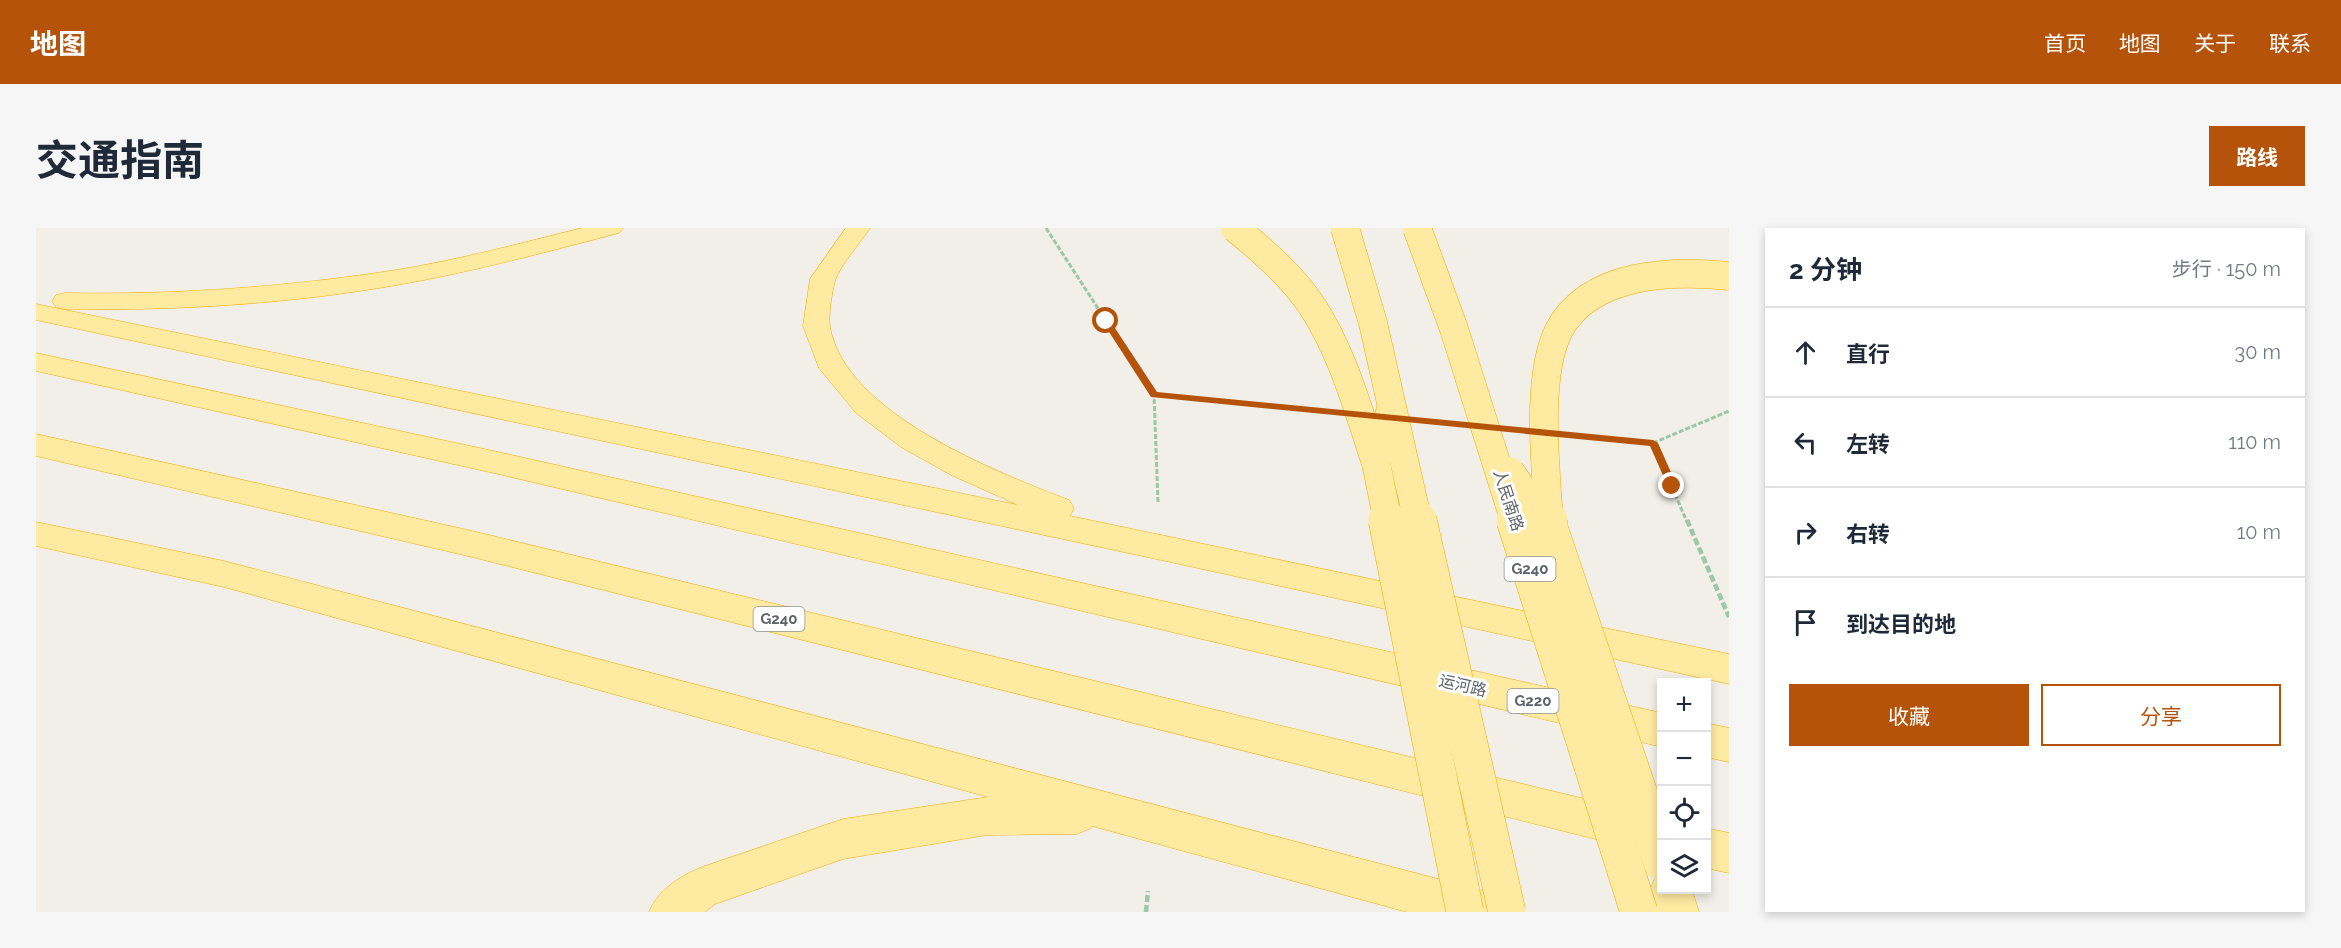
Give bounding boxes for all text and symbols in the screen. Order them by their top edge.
text: 地图 [30,28,86,61]
text: 首页 [2044,31,2086,56]
text: 地图 [2119,31,2161,56]
text: 关于 [2194,31,2236,56]
text: 联系 [2269,31,2311,56]
button: 路线 [2209,126,2305,186]
text: 交通指南 [36,136,204,185]
text: 2 分钟 [1789,255,1862,285]
text: 步行 · 150 m [2172,257,2281,281]
route start [1092,307,1118,333]
icon: ahead [1789,336,1822,369]
text: 30 m [2235,340,2281,364]
text: 直行 [1846,341,1890,367]
icon: left [1789,426,1822,459]
text: 110 m [2228,430,2281,454]
text: 左转 [1846,431,1890,457]
street label: 人民南路 [1490,467,1527,534]
route end [1658,472,1684,498]
icon: right [1789,516,1822,549]
text: 10 m [2237,520,2281,544]
text: 右转 [1846,521,1890,547]
road number: G240 [1504,557,1556,581]
icon: arrive [1789,606,1822,639]
road number: G240 [754,607,804,631]
text: 到达目的地 [1846,611,1956,637]
street label: 运河路 [1437,671,1488,700]
map controls [1657,678,1711,894]
button: + [1657,678,1711,732]
button: 收藏 [1789,684,2029,746]
button: 分享 [2041,684,2281,746]
road number: G220 [1508,689,1558,713]
button: − [1657,732,1711,786]
button: locate [1657,786,1711,840]
button: layers [1657,840,1711,894]

